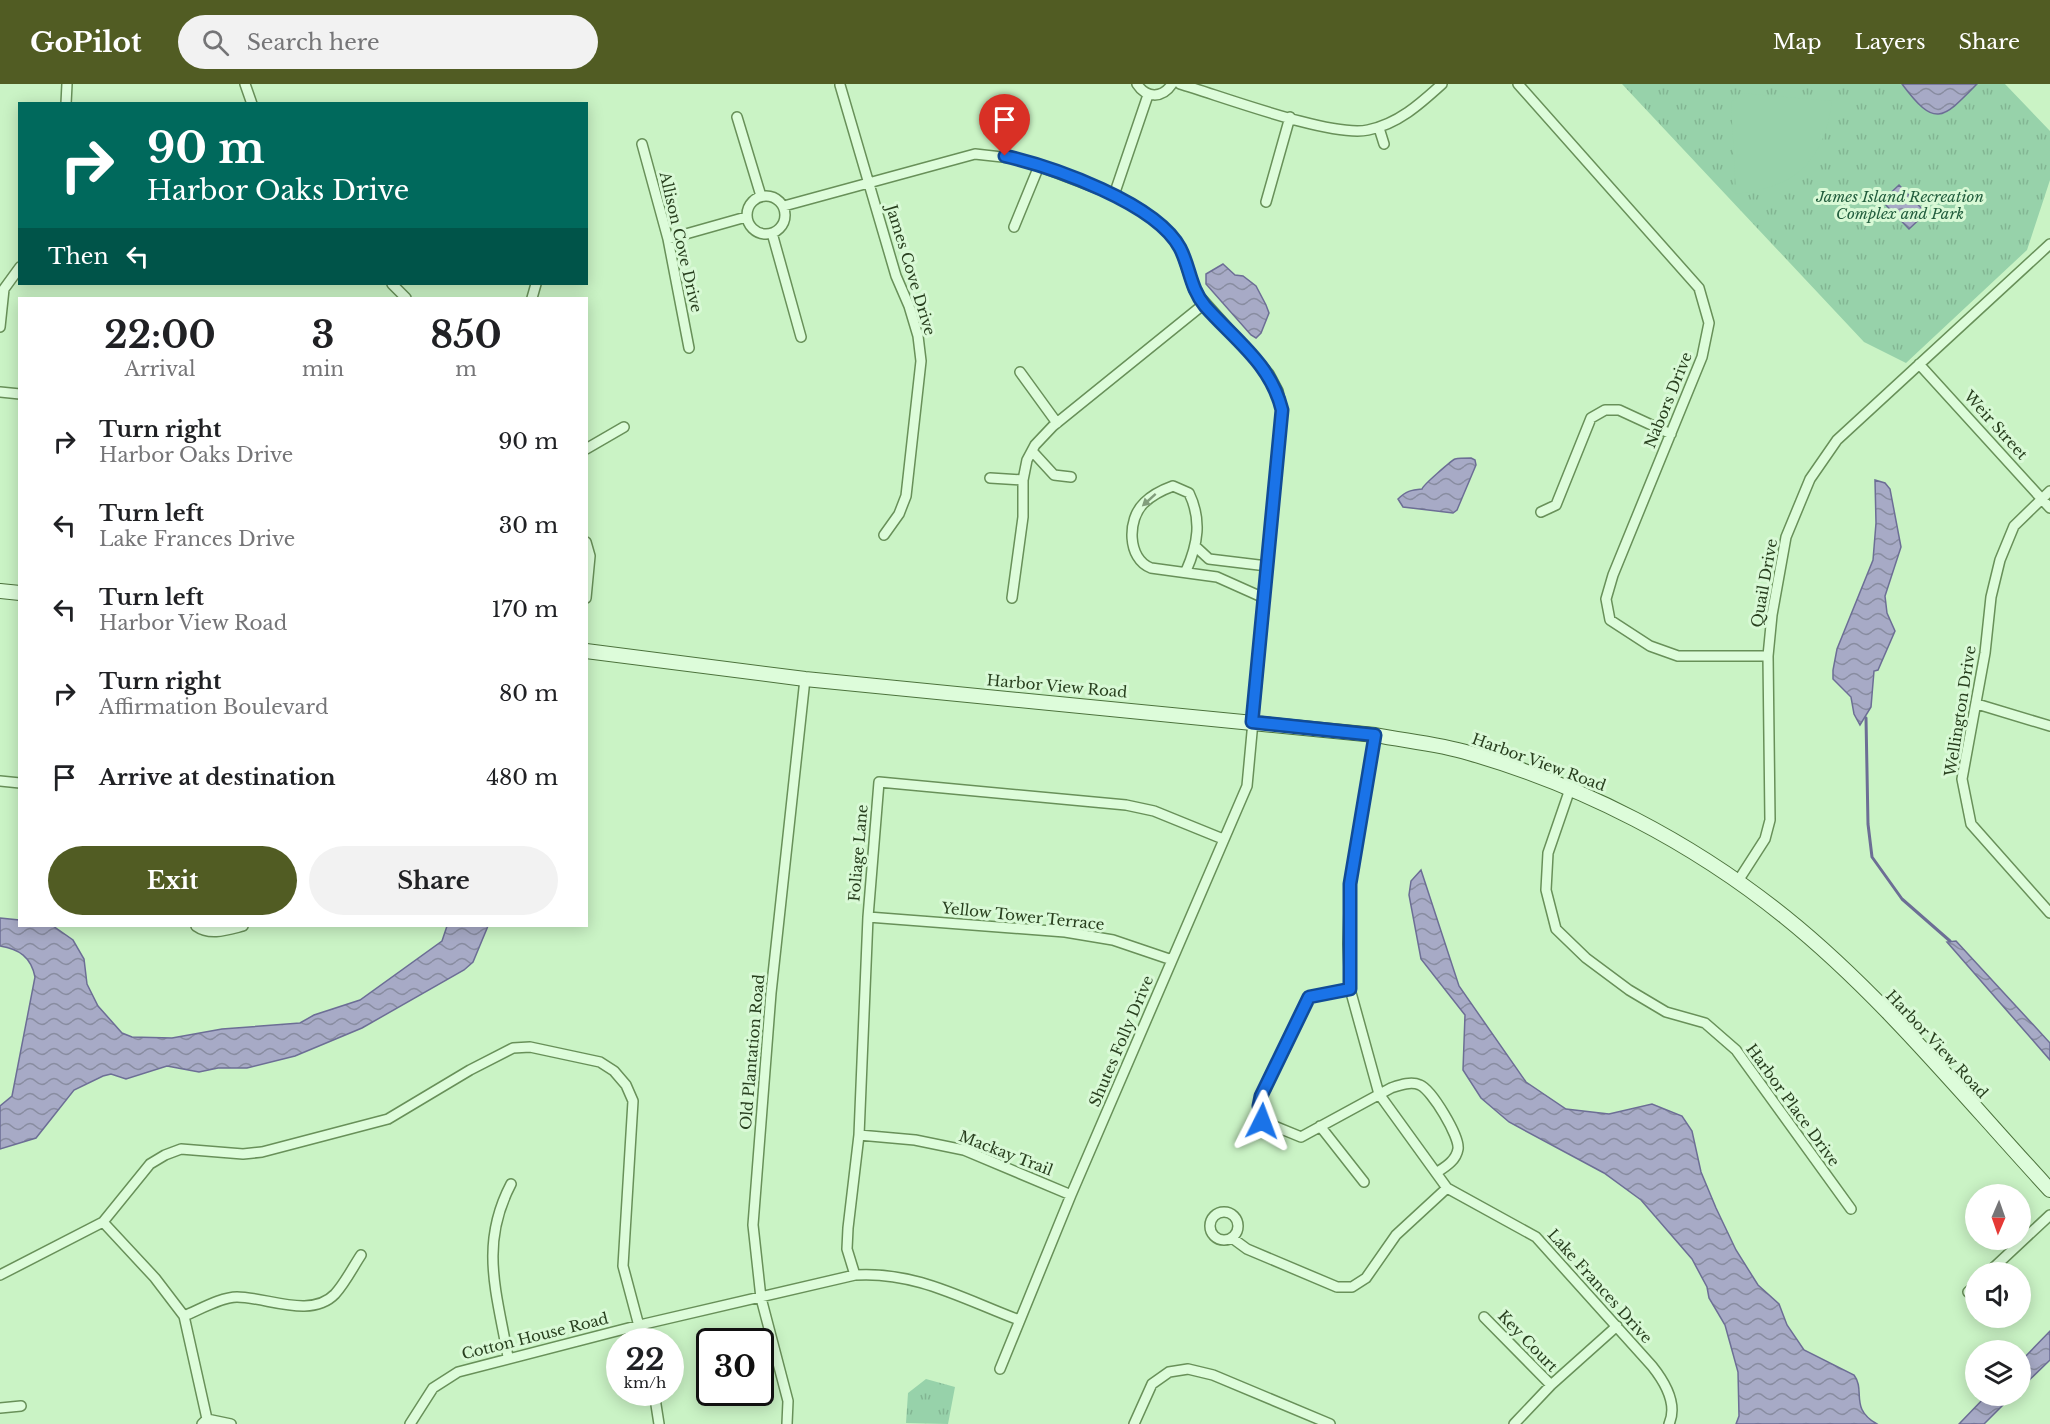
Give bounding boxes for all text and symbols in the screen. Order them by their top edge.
search box [178,15,598,69]
text: GoPilot [30,25,142,60]
icon: search [199,26,232,59]
text: Search here [247,29,380,56]
text: Map [1773,29,1822,55]
text: Layers [1855,29,1926,55]
text: Share [1959,29,2020,55]
pin [979,94,1030,156]
icon: arrive [988,103,1021,136]
text: 90 m [147,122,265,174]
icon: right [48,126,126,204]
street label: Allison Cove Drive [655,169,706,314]
text: Harbor Oaks Drive [147,174,409,207]
park label: James Island Recreation Complex and Park [1815,187,1984,223]
street label: James Cove Drive [881,200,940,338]
icon: left [121,240,154,273]
text: Then [48,243,109,270]
text: 22:00 [104,313,216,358]
text: 3 [312,313,334,358]
text: 850 [430,313,502,358]
street label: Nabors Drive [1640,349,1696,451]
text: Arrival [125,357,195,381]
text: min [302,357,344,381]
text: m [455,357,477,381]
street label: Weir Street [1959,386,2032,464]
text: Turn right [99,416,221,443]
icon: right [48,425,81,458]
text: 90 m [498,428,558,455]
text: Harbor Oaks Drive [99,443,293,467]
one-way arrow [1141,494,1156,507]
text: Turn left [99,500,204,527]
icon: left [48,509,81,542]
text: 30 m [499,512,558,539]
text: Lake Frances Drive [99,527,295,551]
street label: Quail Drive [1747,537,1781,629]
text: Turn left [99,584,204,611]
icon: left [48,593,81,626]
text: 170 m [492,596,558,623]
text: Harbor View Road [99,611,287,635]
street label: Wellington Drive [1940,644,1980,779]
text: Turn right [99,668,221,695]
street label: Harbor View Road [986,670,1128,702]
icon: right [48,677,81,710]
text: 80 m [499,680,558,707]
text: Affirmation Boulevard [99,695,328,719]
street label: Harbor View Road [1469,729,1609,795]
icon: arrive [48,761,81,794]
text: Arrive at destination [99,764,336,791]
text: 480 m [486,764,558,791]
street label: Foliage Lane [844,804,872,902]
button: Exit [48,846,297,915]
button: Share [309,846,558,915]
street label: Yellow Tower Terrace [940,898,1105,934]
street label: Old Plantation Road [736,973,768,1131]
street label: Shutes Folly Drive [1085,973,1157,1109]
street label: Harbor View Road [1882,986,1992,1102]
street label: Harbor Place Drive [1742,1040,1844,1170]
position arrow [1230,1089,1294,1153]
street label: Mackay Trail [956,1126,1056,1180]
north arrow [1965,1184,2031,1250]
map controls [1965,1184,2031,1406]
street label: Lake Frances Drive [1544,1225,1656,1347]
button: sound [1965,1262,2031,1328]
street label: Key Court [1494,1306,1562,1376]
street label: Cotton House Road [460,1309,610,1363]
speed limit sign: 30 [696,1328,774,1406]
button: layers [1965,1340,2031,1406]
text: 22 [625,1341,665,1378]
text: km/h [624,1373,666,1392]

